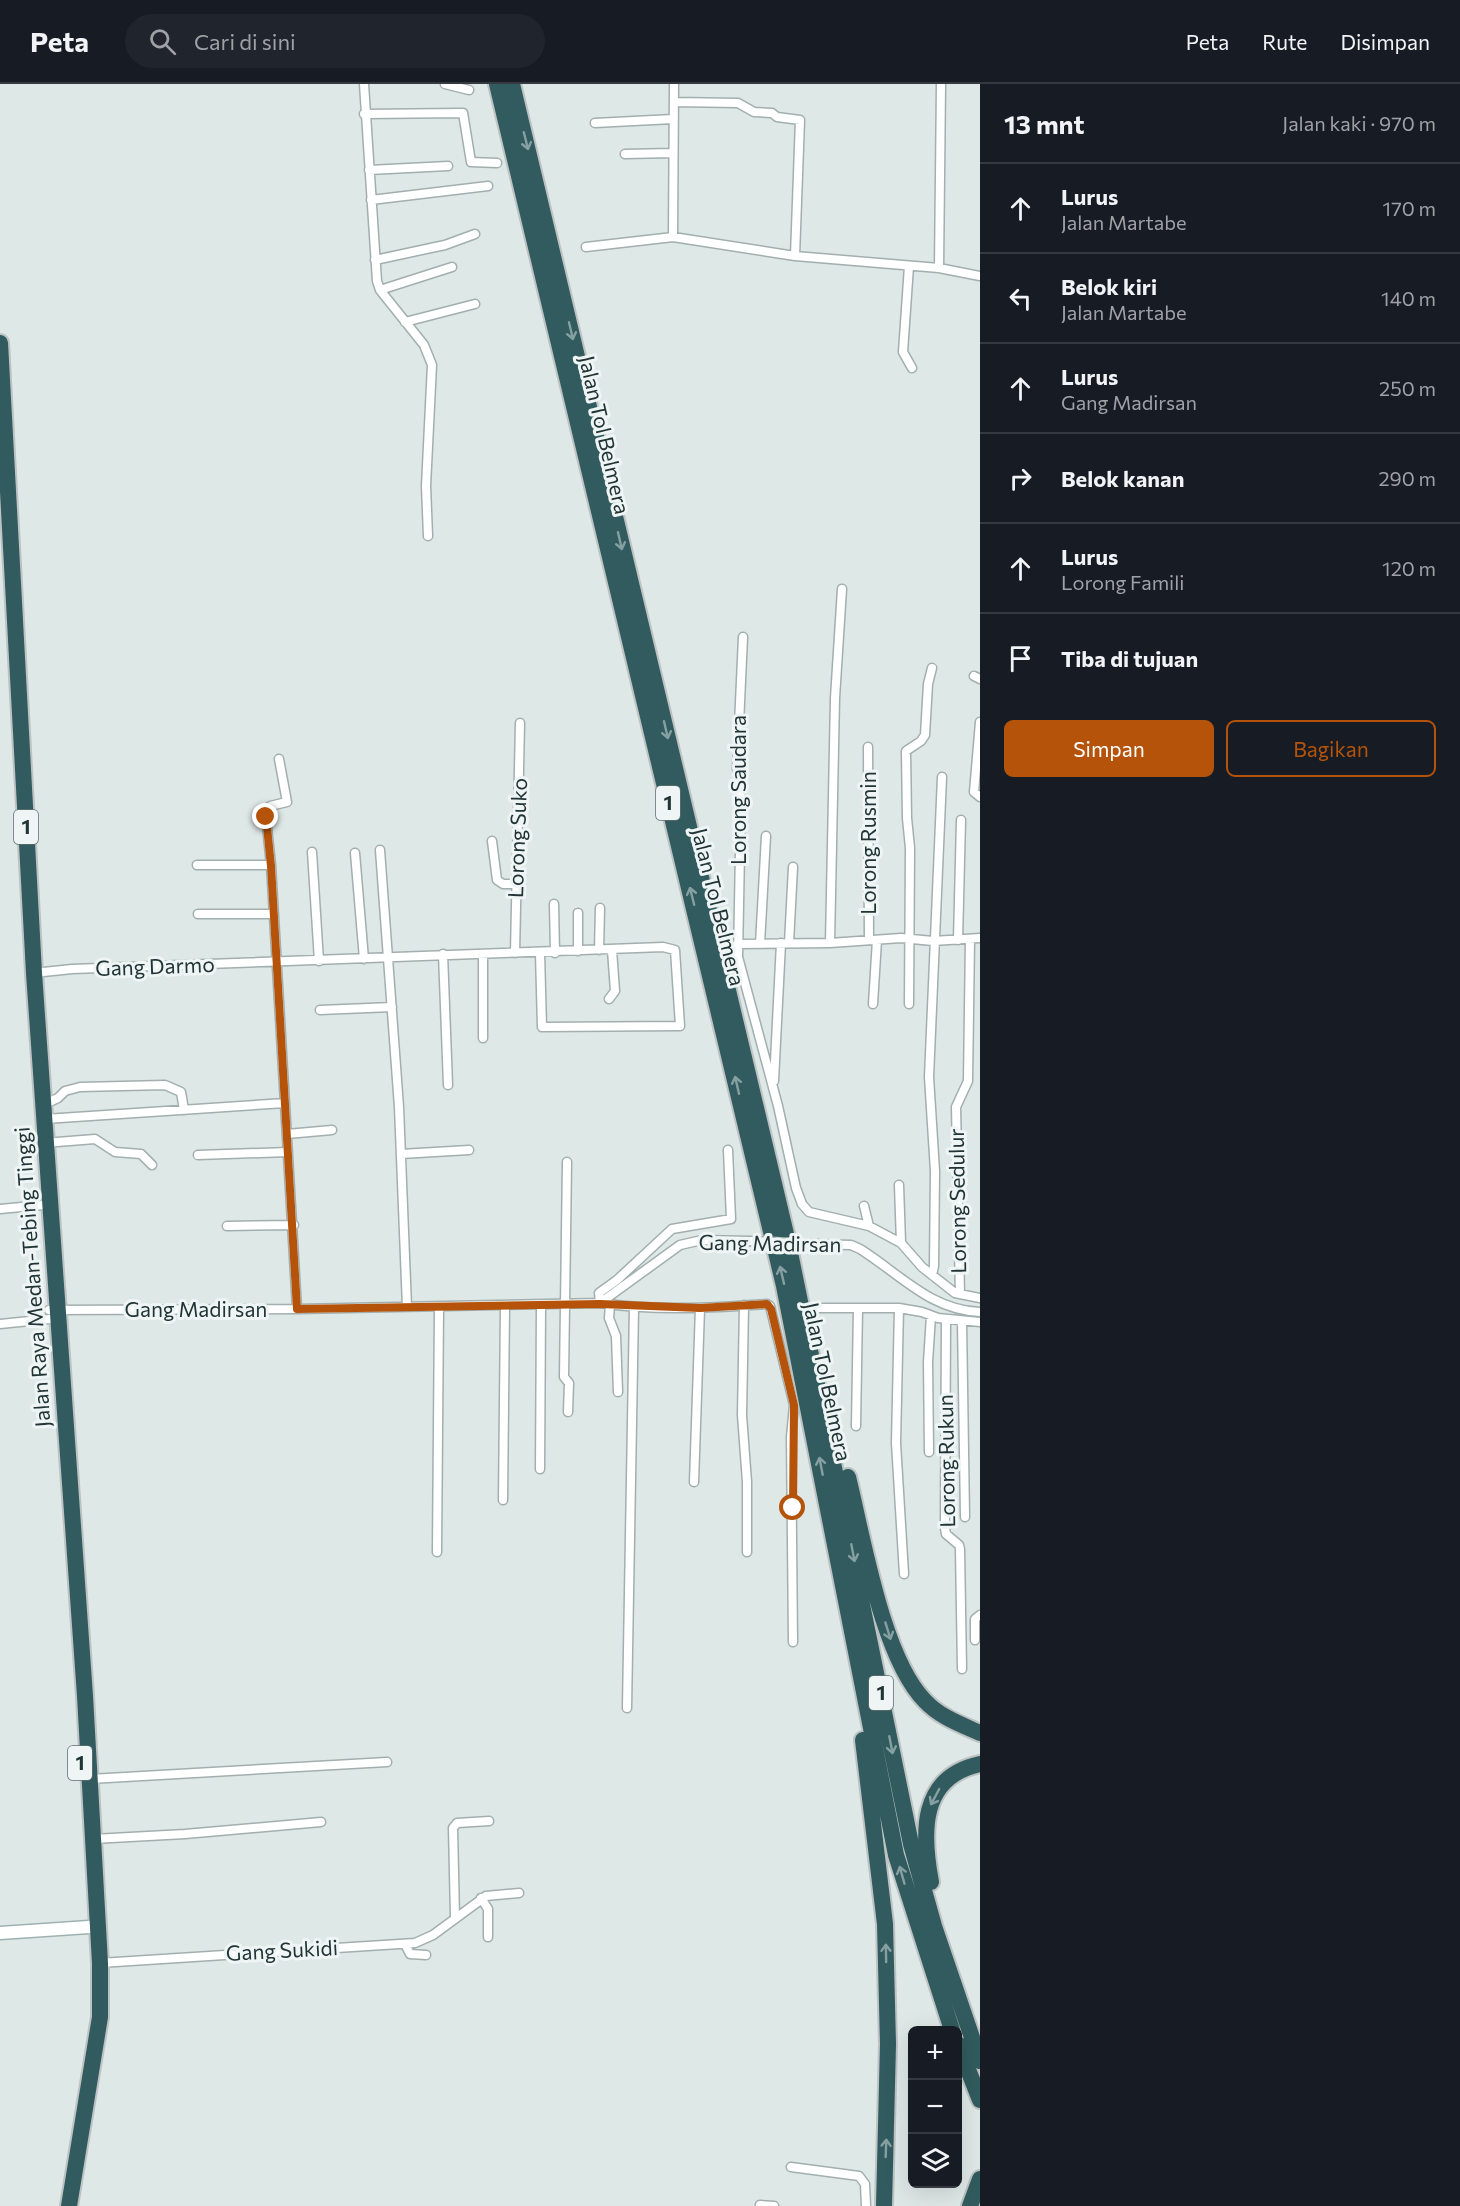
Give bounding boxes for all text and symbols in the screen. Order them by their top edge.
search box [125,14,545,68]
text: Peta [30,24,89,58]
icon: search [146,25,179,58]
text: Cari di sini [194,28,296,55]
text: Peta [1186,29,1229,54]
text: Rute [1262,29,1307,54]
text: Disimpan [1340,29,1430,54]
text: 13 mnt [1004,108,1085,139]
text: Jalan kaki · 970 m [1282,111,1436,135]
one-way arrow [520,131,532,150]
text: Lurus [1061,183,1118,210]
icon: ahead [1004,192,1037,225]
text: 170 m [1383,196,1436,220]
text: Jalan Martabe [1061,210,1187,234]
text: Belok kiri [1061,273,1157,300]
icon: left [1004,282,1037,315]
text: 140 m [1381,286,1436,310]
text: Jalan Martabe [1061,300,1187,324]
one-way arrow [565,321,577,340]
street label: Jalan Tol Belmera [575,353,636,516]
text: Lurus [1061,363,1118,390]
icon: ahead [1004,372,1037,405]
text: 250 m [1379,376,1436,400]
text: Gang Madirsan [1061,390,1197,414]
icon: right [1004,462,1037,495]
text: Belok kanan [1061,465,1184,492]
text: 290 m [1378,466,1436,490]
one-way arrow [615,531,626,550]
text: Lurus [1061,543,1118,570]
icon: ahead [1004,552,1037,585]
text: 120 m [1382,556,1436,580]
text: Lorong Famili [1061,570,1184,594]
icon: arrive [1004,642,1037,675]
text: Tiba di tujuan [1061,645,1198,672]
street label: Lorong Saudara [725,715,750,865]
button: Simpan [1004,720,1214,777]
button: Bagikan [1226,720,1436,777]
one-way arrow [660,721,672,740]
street label: Lorong Rusmin [855,771,880,915]
street label: Lorong Suko [502,778,531,898]
road number: 1 [656,786,680,820]
route end [252,803,278,829]
road number: 1 [14,810,38,844]
street label: Jalan Tol Belmera [688,825,751,988]
one-way arrow [685,886,697,905]
street label: Gang Darmo [95,951,215,980]
one-way arrow [731,1076,743,1095]
street label: Jalan Raya Medan-Tebing Tinggi [9,1126,54,1428]
street label: Lorong Sedulur [943,1128,970,1274]
street label: Gang Madirsan [698,1229,842,1256]
one-way arrow [775,1266,787,1285]
street label: Gang Madirsan [125,1296,267,1321]
street label: Jalan Tol Belmera [799,1300,858,1463]
street label: Lorong Rukun [932,1394,959,1528]
one-way arrow [815,1457,826,1476]
route start [779,1494,805,1520]
one-way arrow [848,1543,859,1563]
one-way arrow [883,1621,894,1640]
road number: 1 [869,1676,893,1710]
one-way arrow [886,1734,897,1754]
road number: 1 [68,1746,92,1780]
one-way arrow [929,1788,941,1805]
one-way arrow [896,1866,907,1885]
street label: Gang Sukidi [225,1934,339,1965]
one-way arrow [880,1943,891,1963]
map controls [908,2026,962,2188]
button: + [908,2026,962,2080]
button: − [908,2080,962,2134]
button: layers [908,2134,962,2188]
one-way arrow [880,2138,891,2158]

